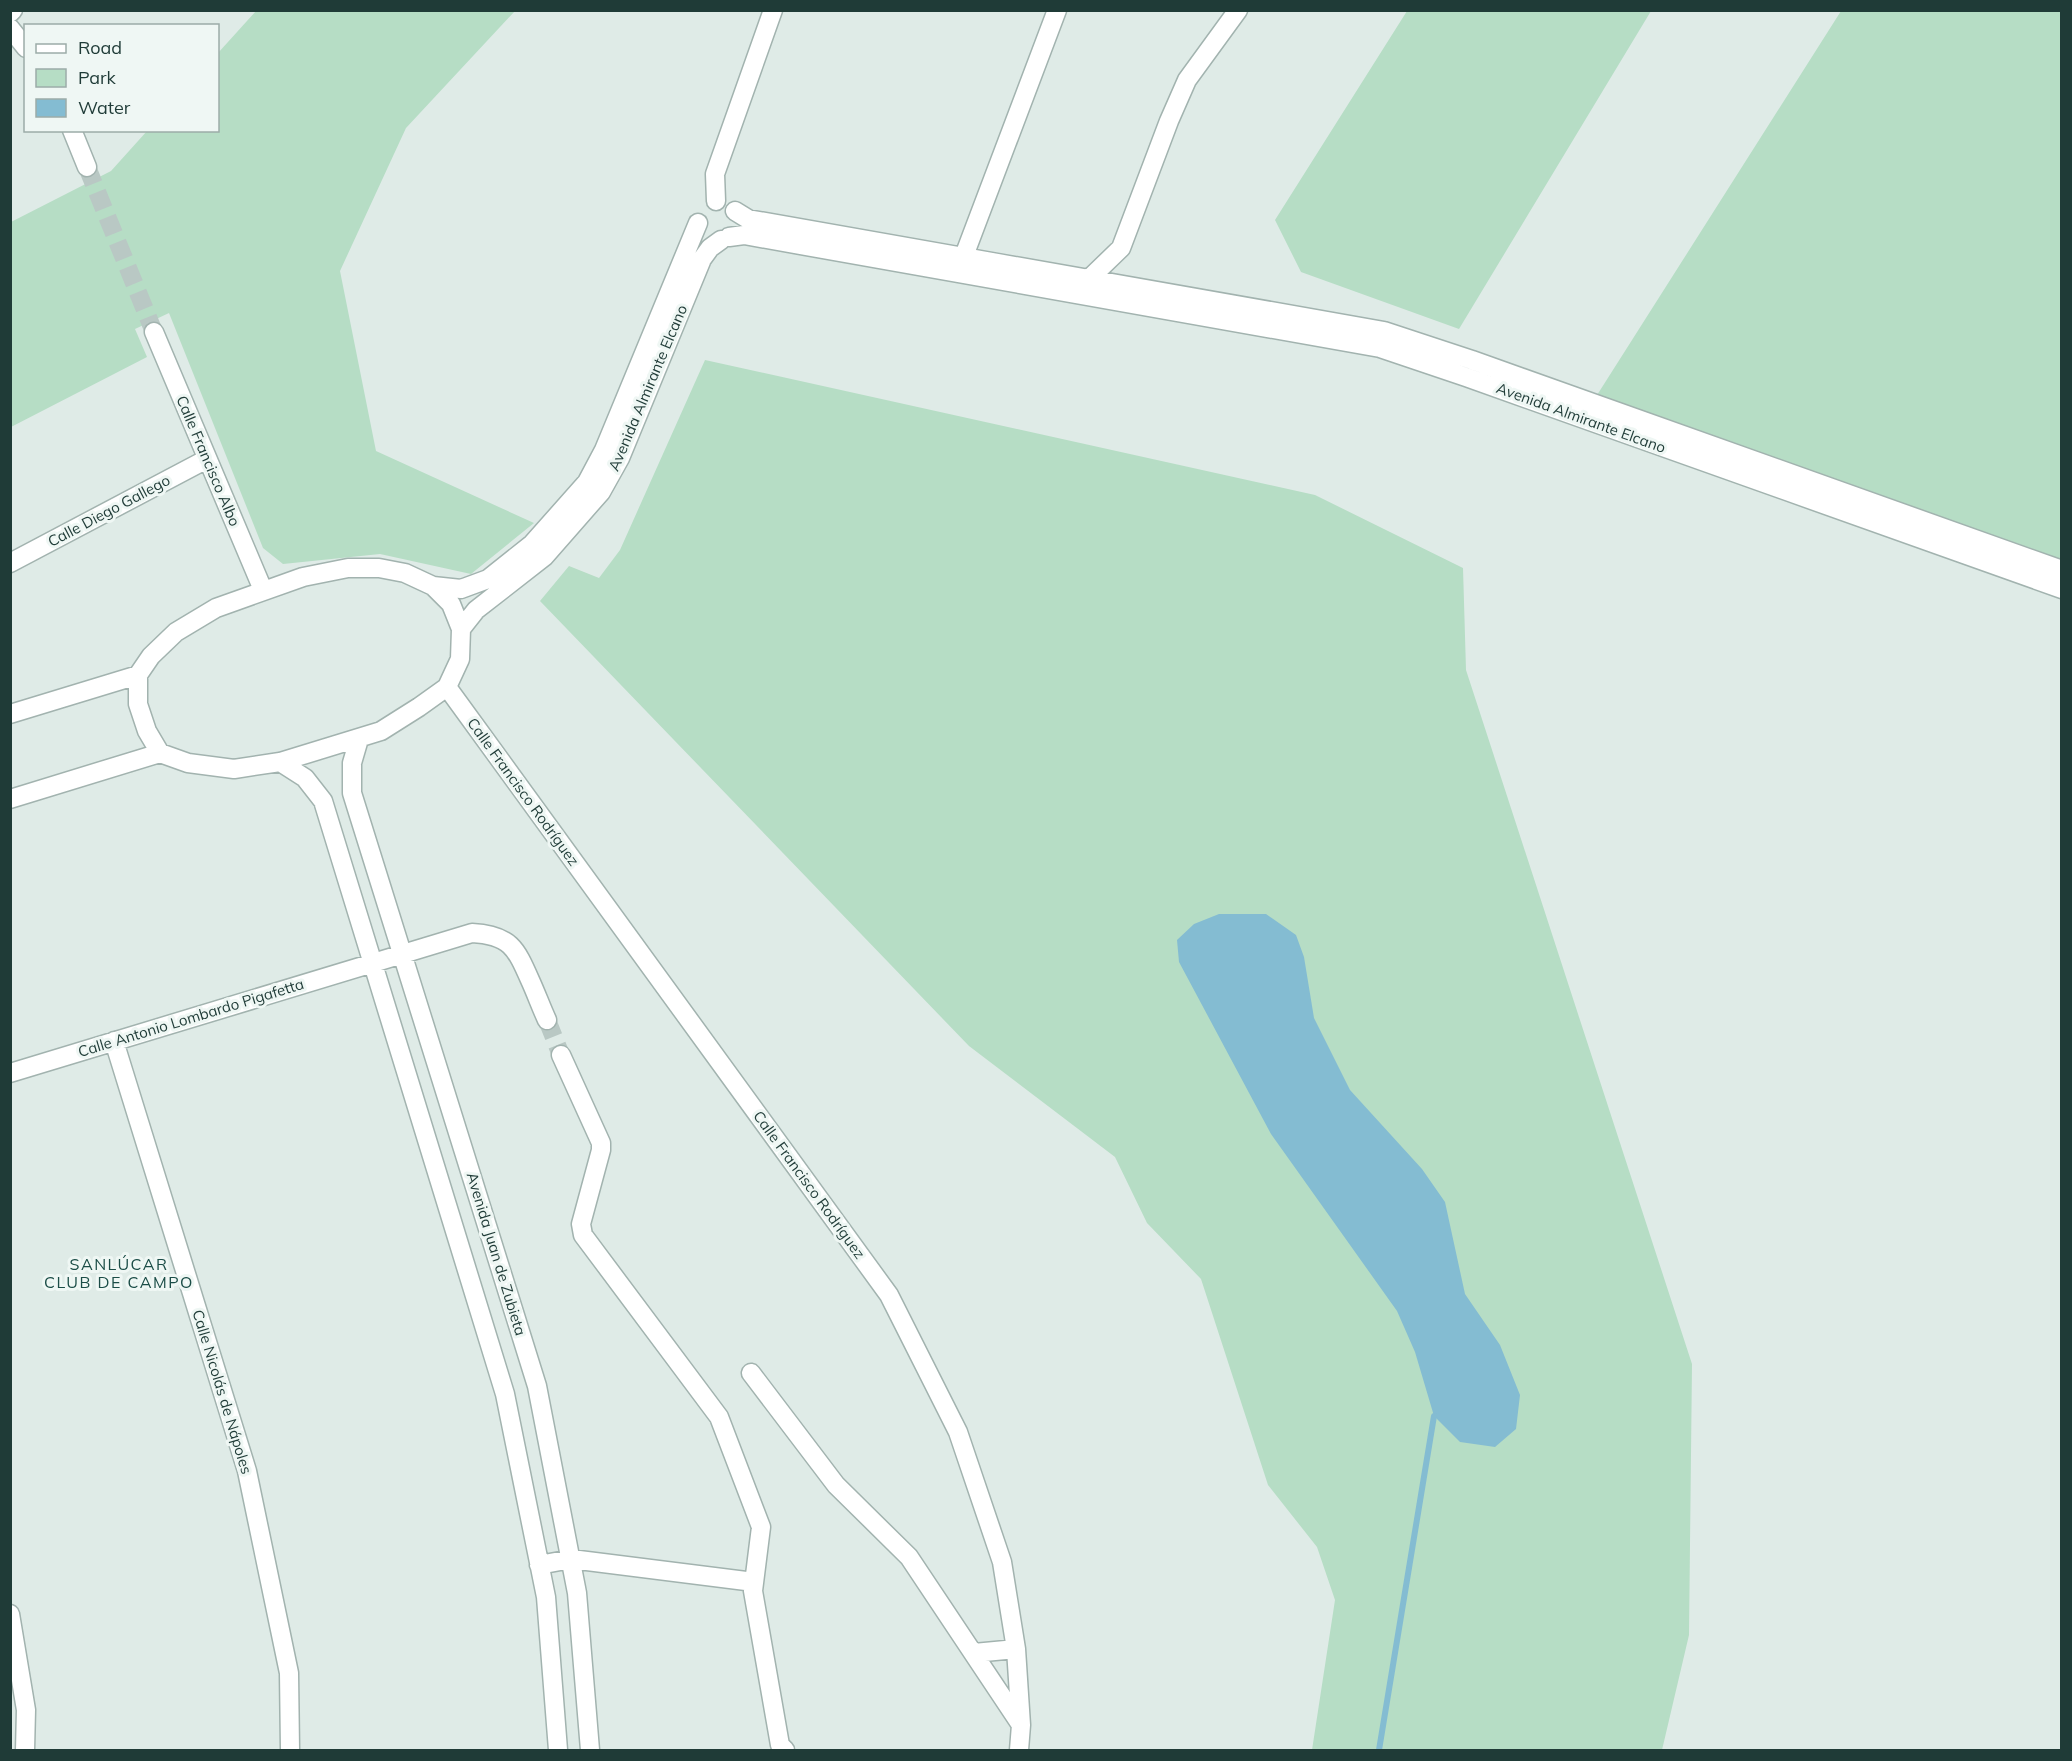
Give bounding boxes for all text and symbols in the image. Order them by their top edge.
legend [24,24,219,132]
text: Road [78,36,122,59]
text: Park [78,66,117,89]
text: Water [78,96,131,119]
street label: Avenida Almirante Elcano [604,302,691,474]
street label: Avenida Almirante Elcano [1494,378,1668,457]
street label: Calle Francisco Albo [172,393,245,529]
street label: Calle Diego Gallego [44,470,173,551]
street label: Calle Francisco Rodríguez [463,714,584,870]
street label: Calle Antonio Lombardo Pigafetta [76,974,306,1061]
street label: Calle Francisco Rodríguez [749,1107,870,1263]
street label: Avenida Juan de Zubieta [463,1170,530,1338]
district label: SANLÚCAR CLUB DE CAMPO [44,1254,194,1292]
street label: Calle Nicolás de Nápoles [188,1307,257,1476]

